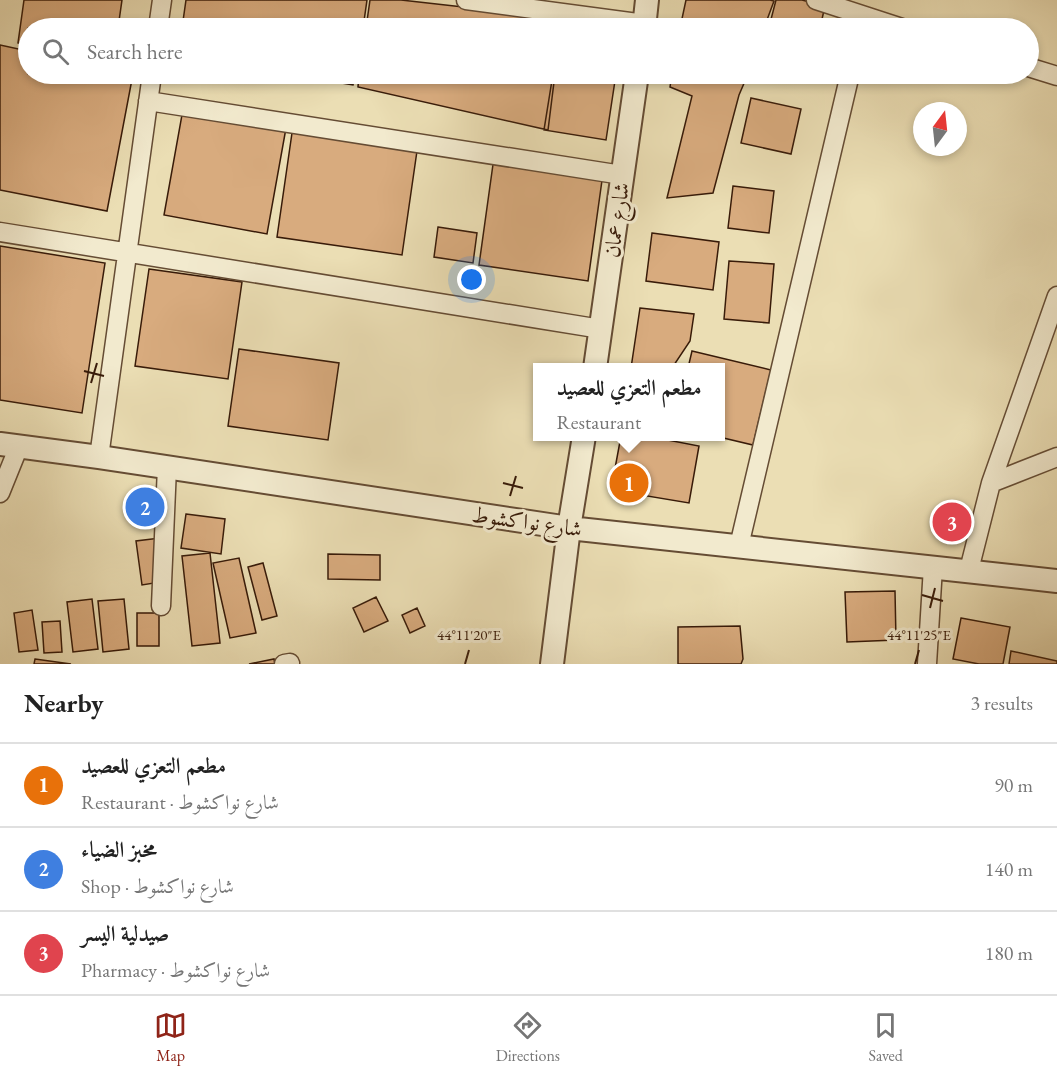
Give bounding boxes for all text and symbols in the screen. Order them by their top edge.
search box [18,18,1039,84]
icon: search [39,35,72,68]
text: Search here [87,37,182,66]
north arrow [913,102,967,156]
street label: شارع عمان [597,181,640,260]
your location [457,265,486,294]
popup [533,363,725,441]
text: مطعم التعزي للعصيد [557,373,701,402]
text: Restaurant [557,409,641,435]
pin: 1 [610,460,648,506]
pin: 2 [126,484,164,530]
street label: شارع نواكشوط [469,499,584,548]
pin: 3 [932,500,972,544]
text: 44°11'20"E [437,625,502,644]
text: 44°11'25"E [887,625,952,644]
text: Nearby [24,686,104,720]
text: 3 results [970,690,1033,716]
text: مطعم التعزي للعصيد [81,751,226,780]
text: 1 [38,772,49,798]
text: 90 m [994,772,1033,798]
text: Restaurant · شارع نواكشوط [81,789,279,815]
text: مخبز الضياء [81,835,157,864]
text: 2 [38,856,49,882]
text: 140 m [985,856,1033,882]
text: Shop · شارع نواكشوط [81,873,234,899]
text: صيدلية اليسر [81,919,169,948]
text: 3 [38,940,49,966]
text: 180 m [985,940,1033,966]
text: Pharmacy · شارع نواكشوط [81,957,270,983]
tab: Map [154,1009,187,1066]
tab: Directions [496,1009,560,1066]
tab: Saved [868,1009,903,1066]

